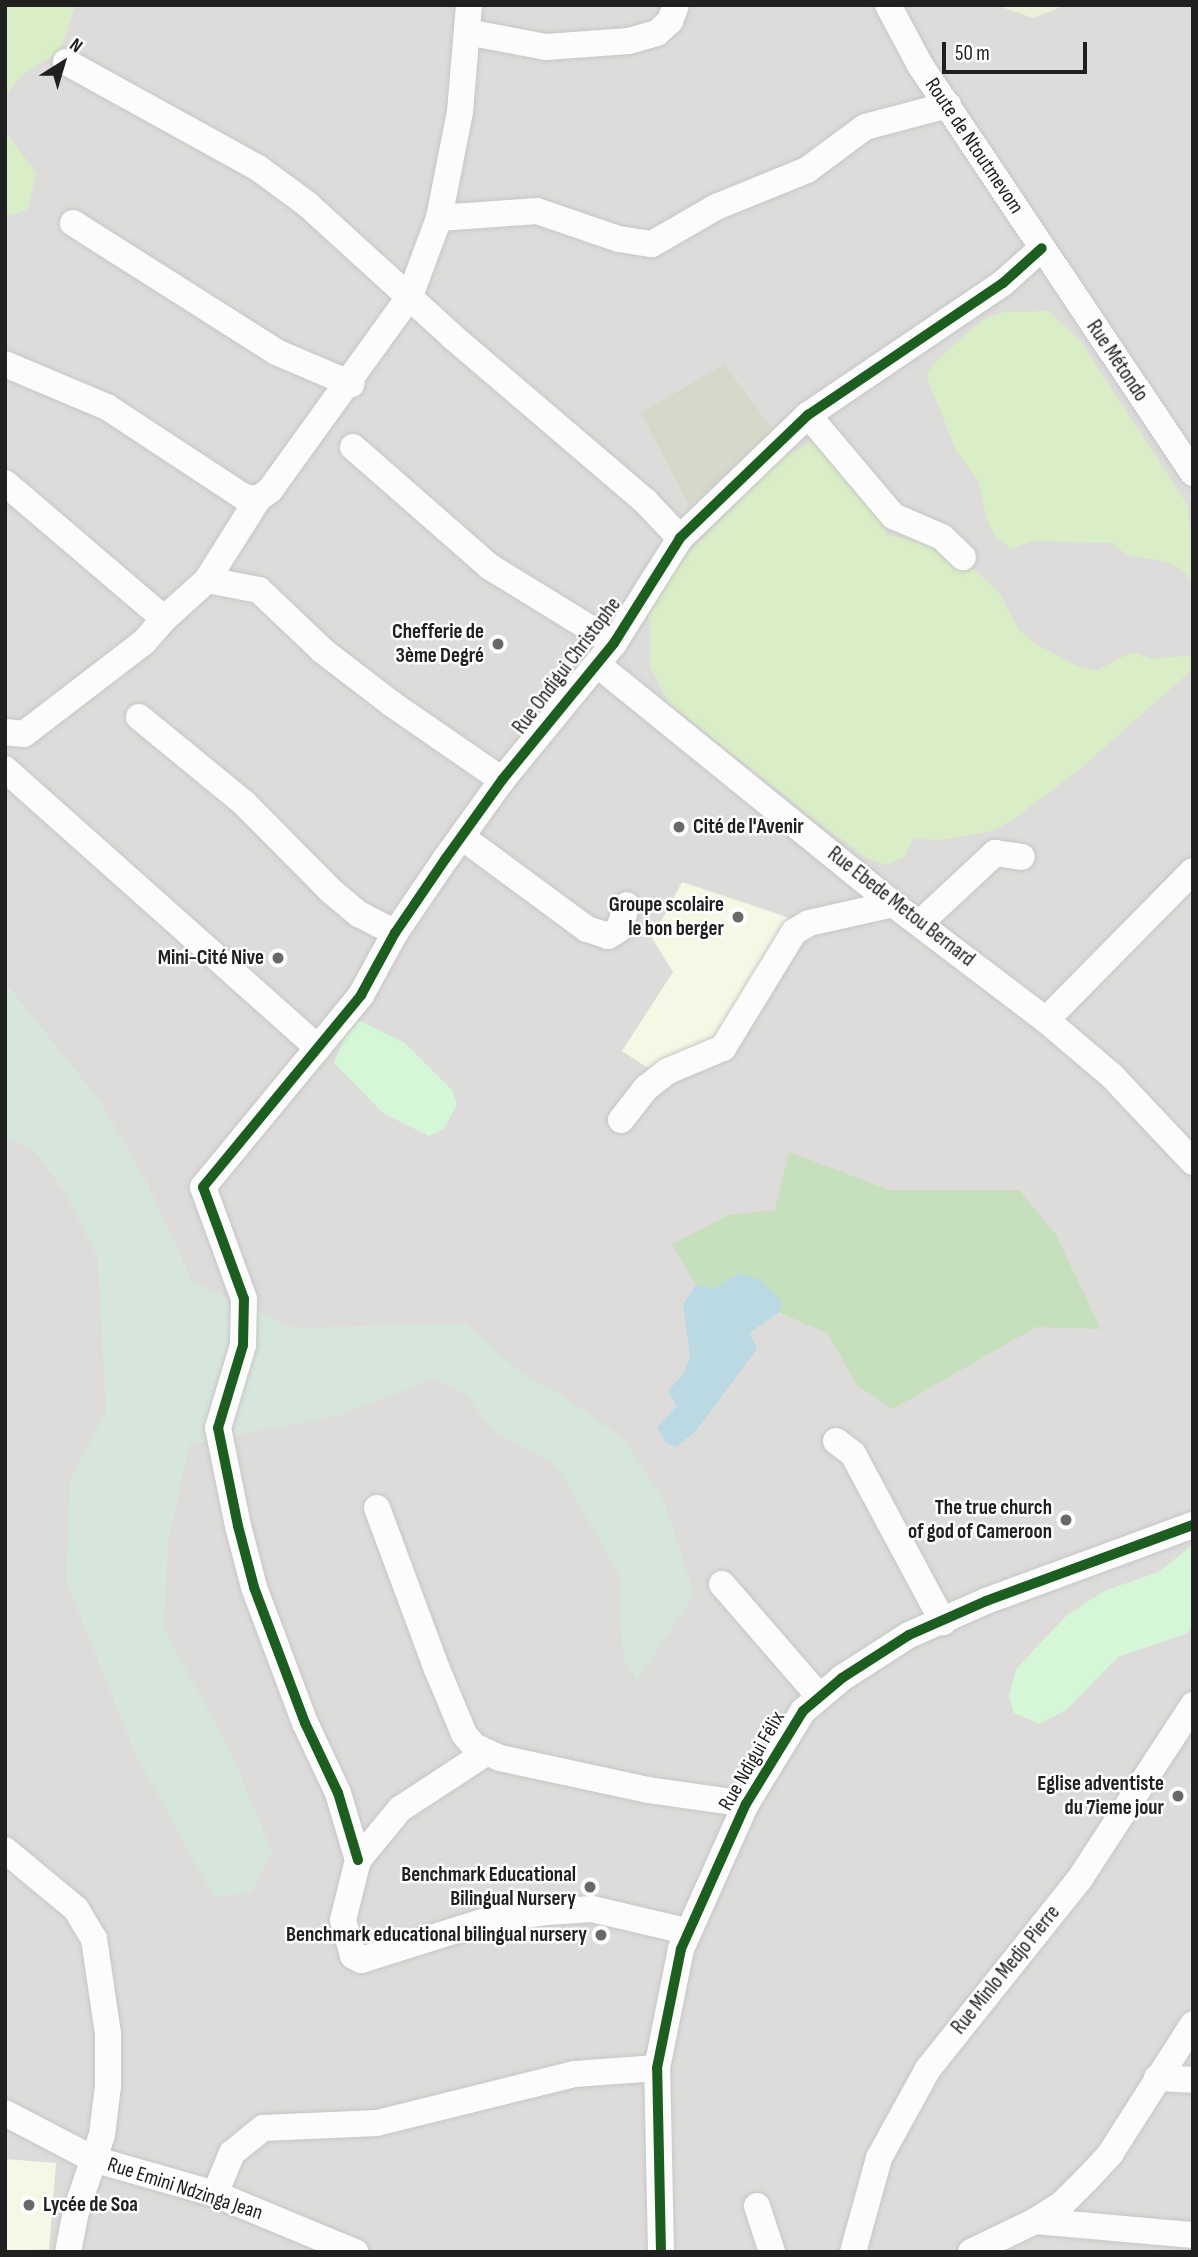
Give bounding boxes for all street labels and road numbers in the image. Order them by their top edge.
street label: Route de Ntoutmevom [919,73,1029,219]
street label: Rue Métondo [1081,316,1153,406]
street label: Rue Ondigui Christophe [507,593,627,739]
street label: Rue Ebede Metou Bernard [822,842,980,972]
street label: Rue Ndigui Félix [714,1707,790,1815]
street label: Rue Minlo Medjo Pierre [946,1901,1066,2039]
street label: Rue Emini Ndzinga Jean [104,2152,266,2226]

